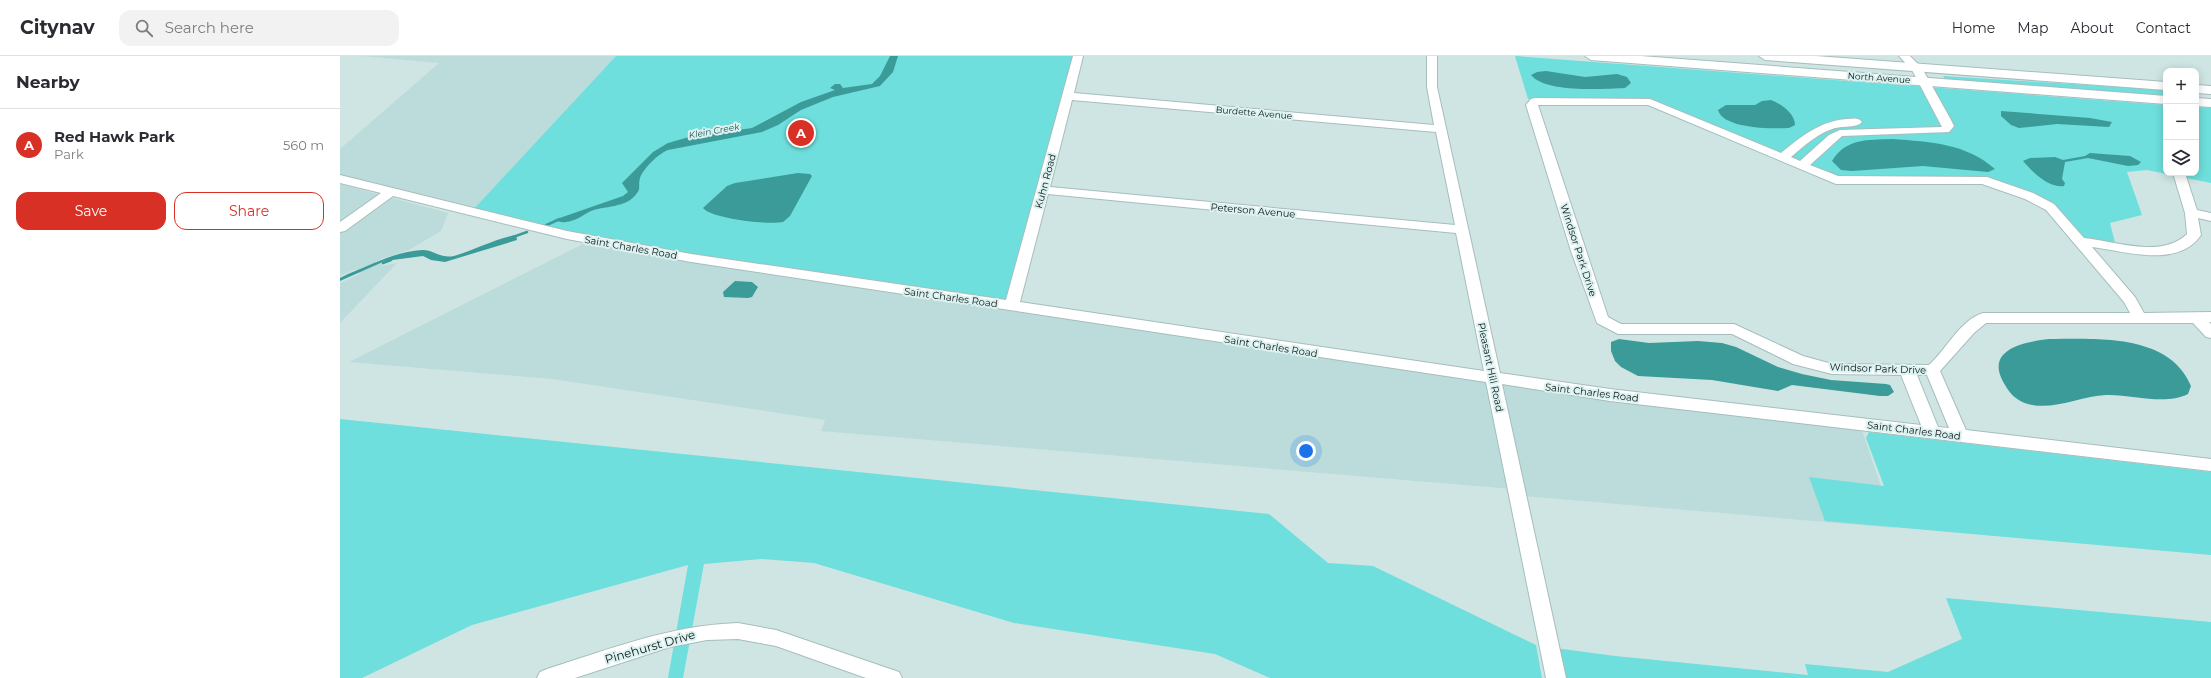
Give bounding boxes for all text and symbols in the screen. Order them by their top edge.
search box [119,10,399,46]
text: Citynav [20,16,95,39]
icon: search [133,17,155,39]
text: Search here [165,18,254,37]
text: Home [1952,19,1995,37]
text: Map [2017,19,2048,37]
text: About [2070,19,2114,37]
text: Contact [2136,19,2191,37]
map controls [2163,68,2199,176]
button: + [2163,68,2199,104]
street label: North Avenue [1847,70,1911,85]
text: Nearby [16,72,80,92]
street label: Burdette Avenue [1215,104,1293,121]
button: − [2163,104,2199,140]
pin: A [788,118,814,148]
water label: Klein Creek [688,121,741,140]
text: Red Hawk Park [54,127,175,146]
text: A [24,137,34,153]
text: 560 m [283,137,324,153]
button: layers [2163,140,2199,176]
text: Park [54,146,84,162]
street label: Kuhn Road [1032,152,1059,210]
button: Save [16,192,166,230]
button: Share [174,192,324,230]
street label: Peterson Avenue [1210,200,1296,221]
street label: Windsor Park Drive [1557,202,1600,298]
street label: Saint Charles Road [583,233,678,262]
street label: Saint Charles Road [903,284,999,310]
street label: Pleasant Hill Road [1475,321,1506,413]
street label: Saint Charles Road [1223,333,1318,360]
street label: Windsor Park Drive [1829,360,1926,377]
street label: Saint Charles Road [1544,380,1640,405]
street label: Saint Charles Road [1866,418,1962,443]
your location [1296,441,1316,461]
street label: Pinehurst Drive [603,626,697,667]

